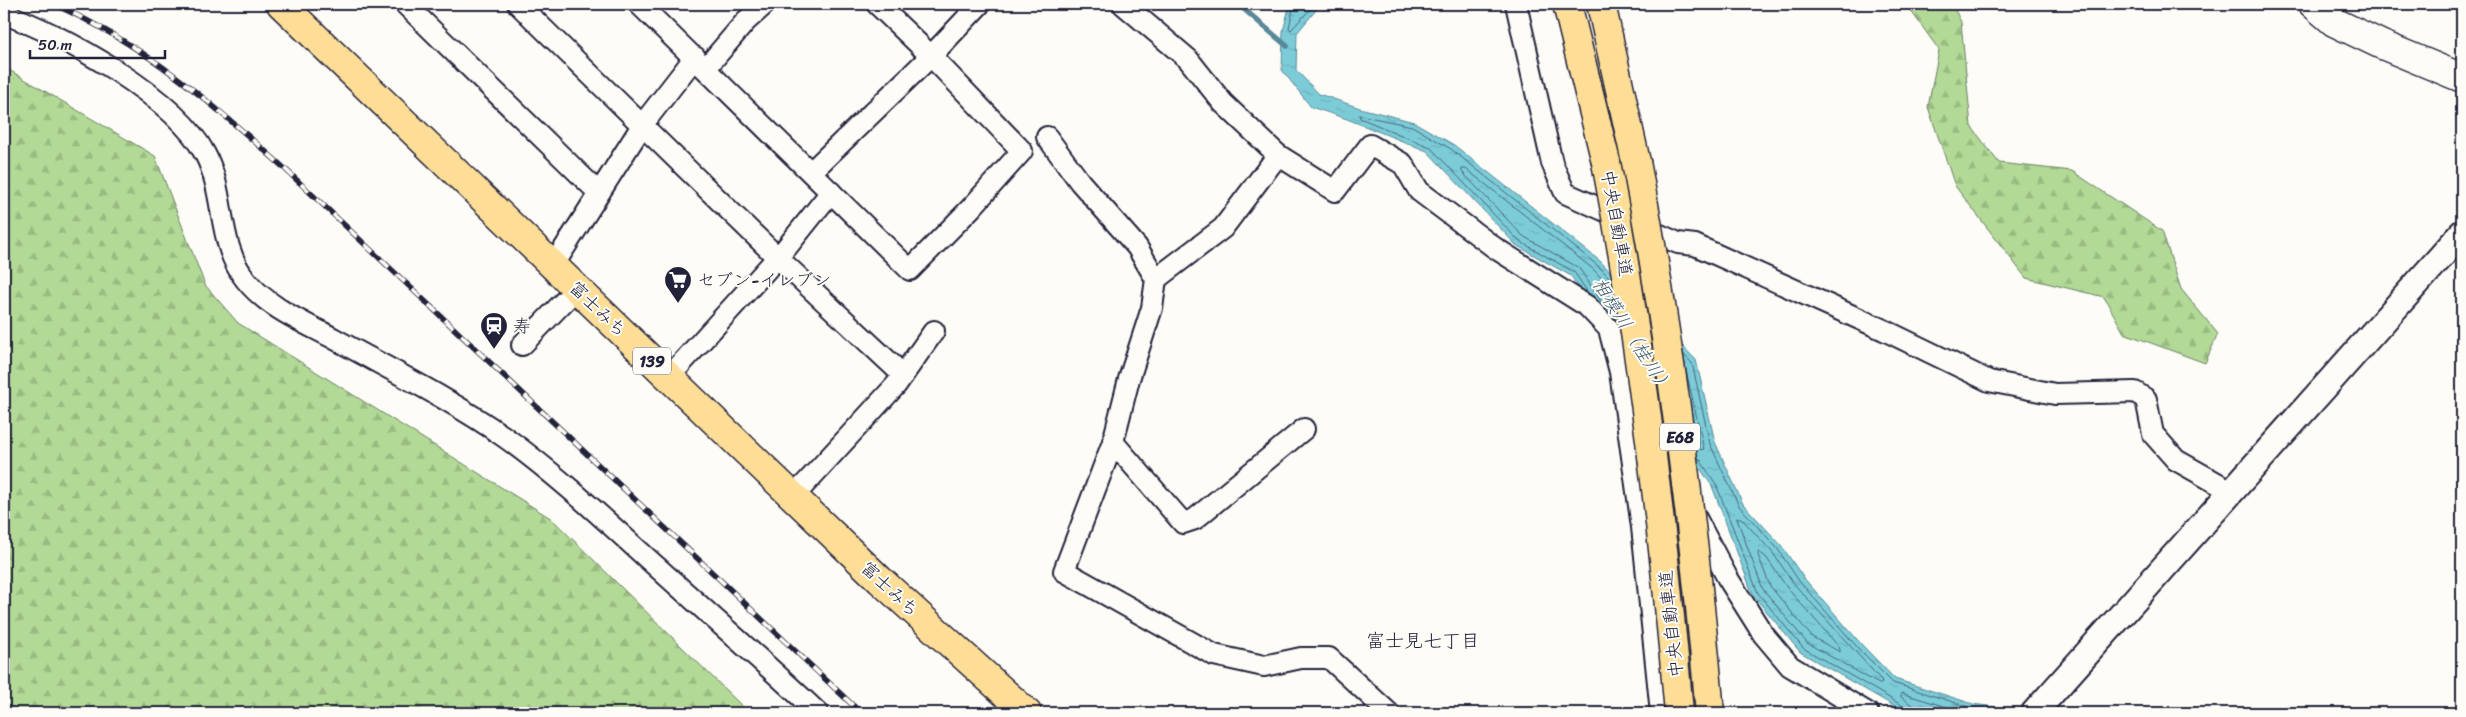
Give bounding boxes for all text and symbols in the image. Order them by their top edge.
scale bar [30,28,165,60]
text: 50 m [38,32,73,58]
street label: 中央自動車道 [1592,167,1642,279]
place label: セブン-イレブン [697,264,831,296]
supermarket icon: セブン-イレブン [663,265,693,304]
water label: 相模川（桂川） [1583,270,1682,400]
street label: 富士みち [561,273,635,345]
place label: 寿 [513,310,531,342]
station icon: 寿 [479,311,509,350]
road number: 139 [633,348,671,374]
road number: E68 [1660,424,1700,451]
street label: 富士みち [853,553,927,625]
street label: 中央自動車道 [1649,569,1693,679]
district label: 富士見七丁目 [1366,624,1480,657]

